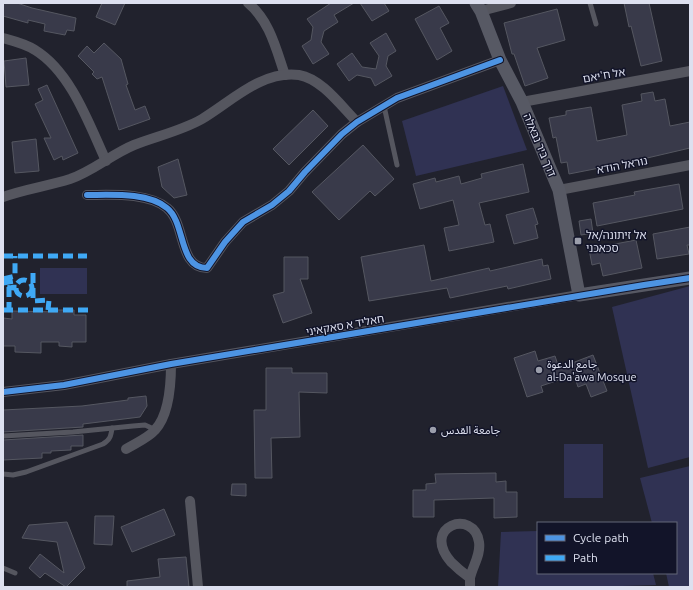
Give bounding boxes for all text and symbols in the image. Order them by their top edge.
street label: אל ח'יאם [582,65,626,85]
street label: דרך ביר נבאלה [521,112,559,178]
street label: נוראל הודא [596,154,648,176]
place label: אל זיתונה/אל סכאכני [586,229,646,254]
marker: אל זיתונה/אל סכאכני [573,236,583,246]
street label: חאליד א סאקאיני [305,312,385,338]
place label: جامع الدعوة al-Da'awa Mosque [547,358,637,383]
marker: جامع الدعوة al-Da'awa Mosque [534,365,544,375]
place label: جامعة القدس [441,424,501,437]
marker: جامعة القدس [428,425,438,435]
legend [537,522,677,574]
text: Cycle path [573,531,629,544]
text: Path [573,551,598,564]

